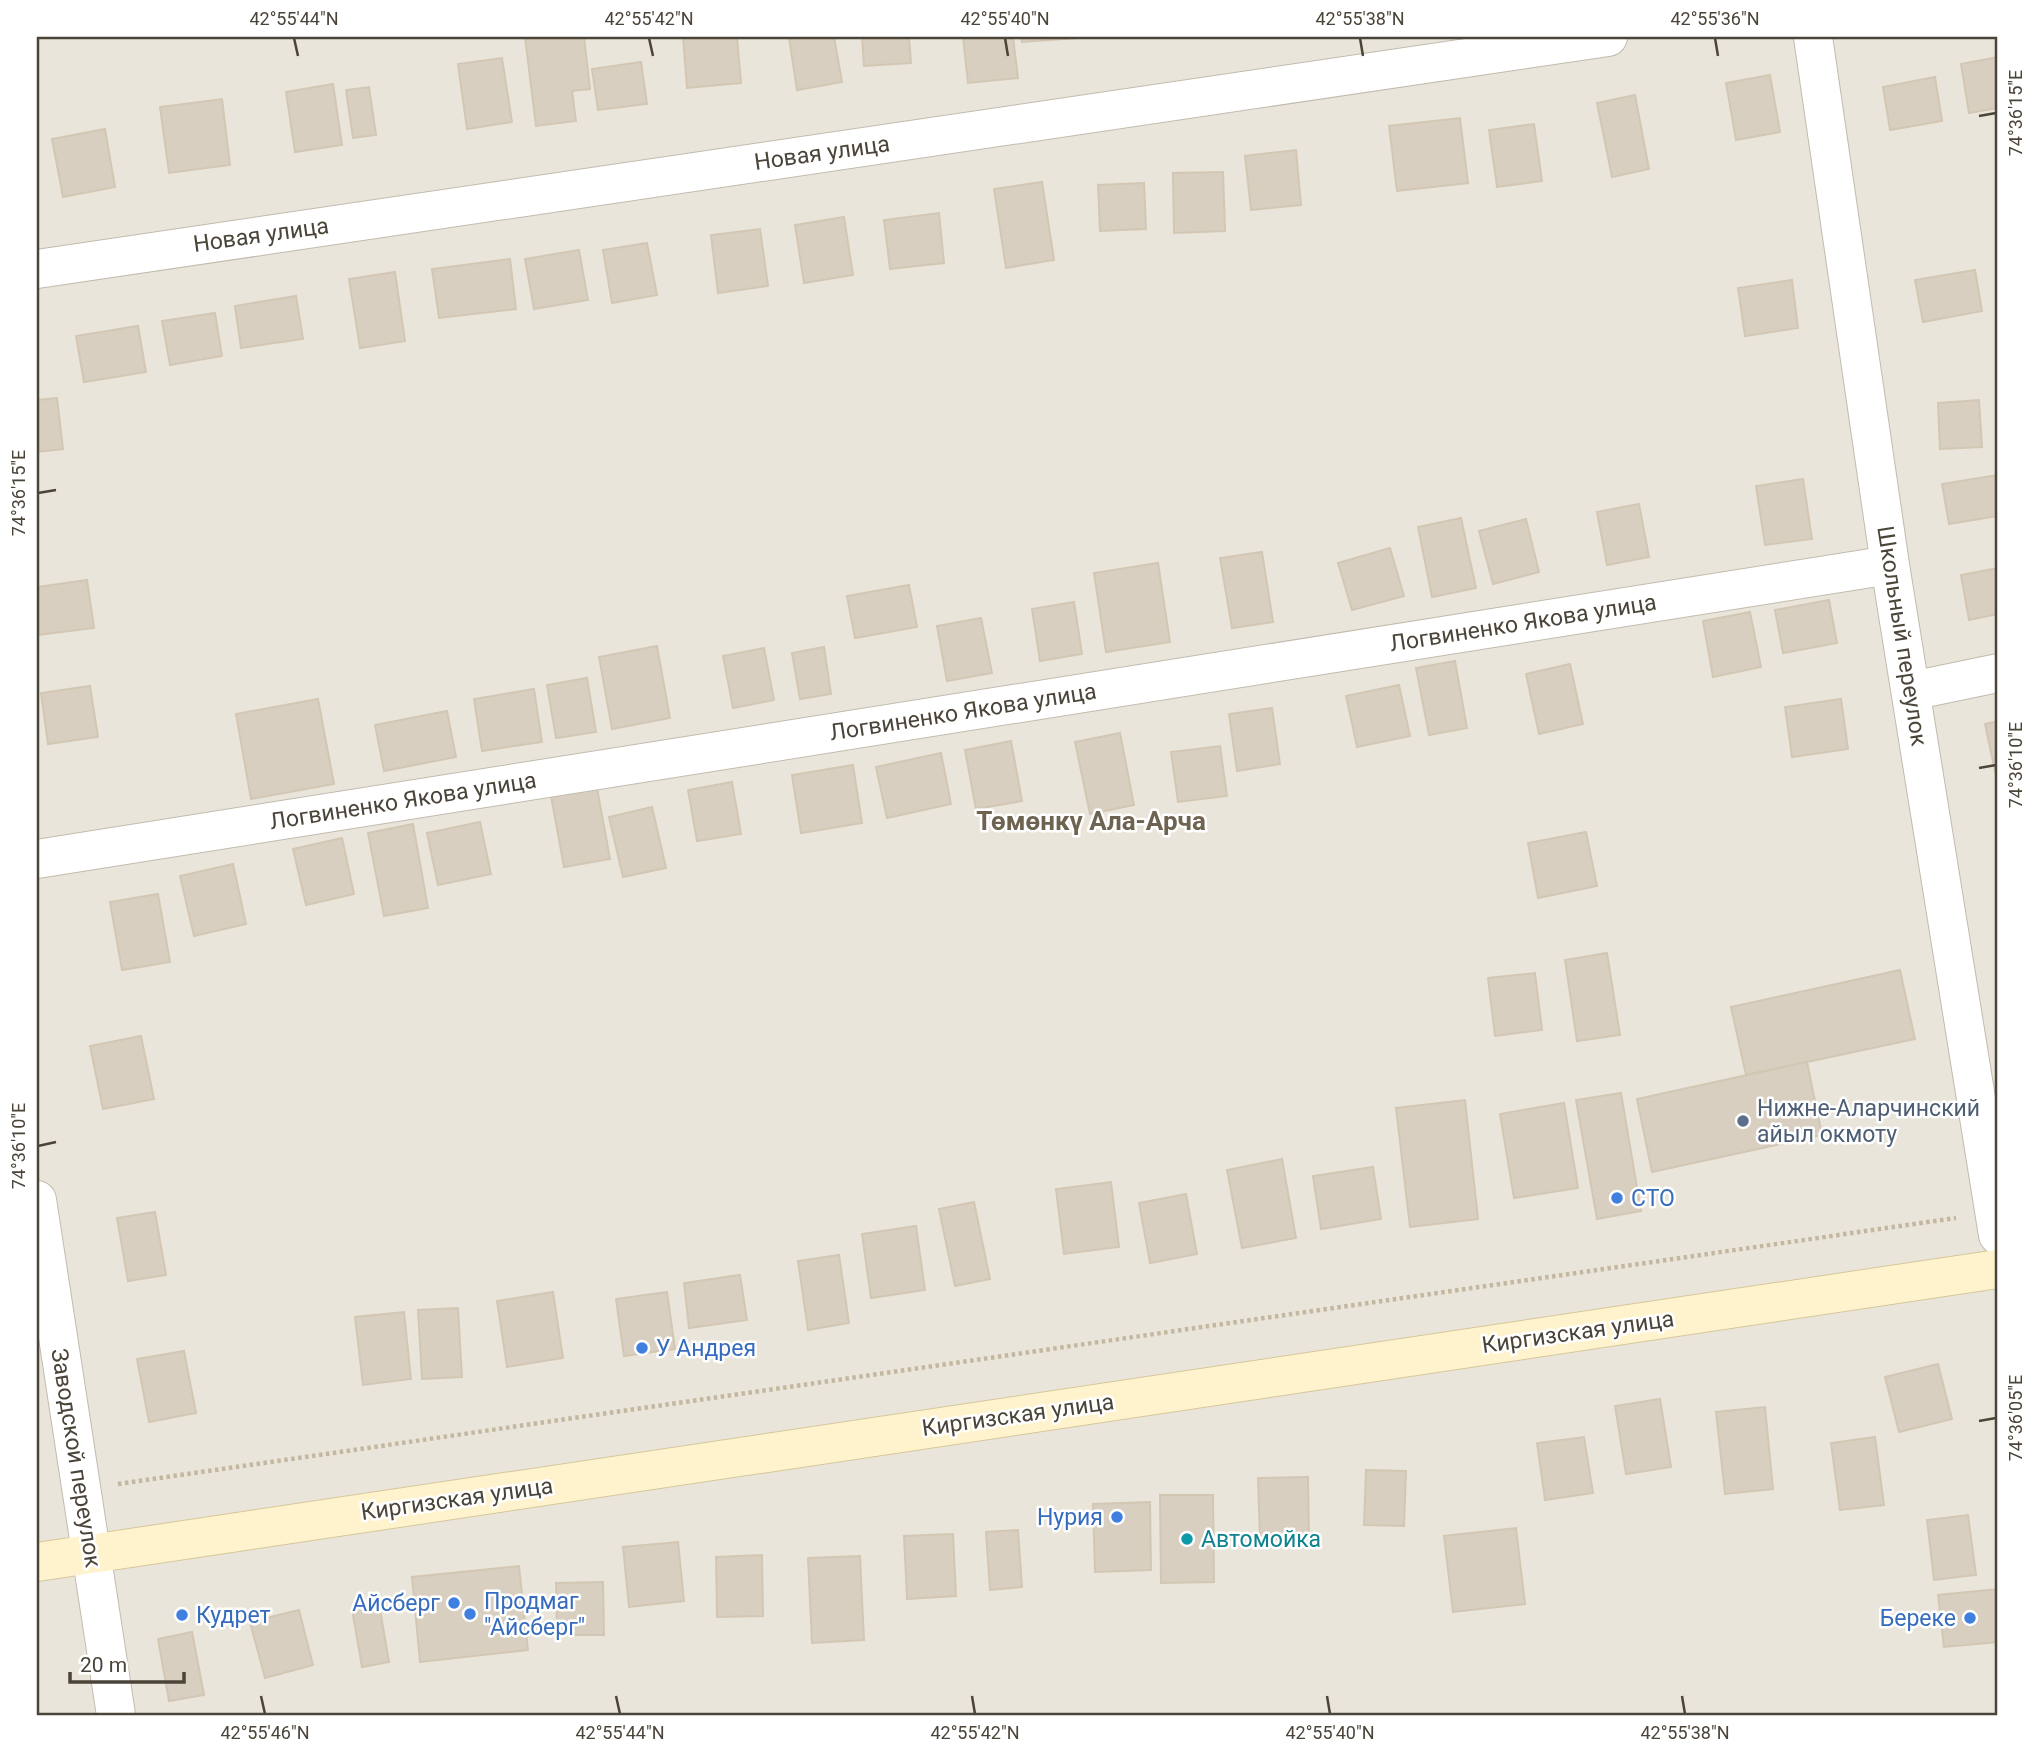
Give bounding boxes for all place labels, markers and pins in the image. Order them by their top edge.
place label: Нижне-Аларчинский айыл окмоту [1757,1095,1980,1148]
marker: Нижне-Аларчинский айыл окмоту [1735,1113,1751,1129]
place label: СТО [1631,1185,1675,1212]
marker: СТО [1609,1190,1625,1206]
place label: У Андрея [656,1335,756,1362]
marker: У Андрея [634,1340,650,1356]
place label: Нурия [1037,1504,1103,1531]
marker: Нурия [1109,1509,1125,1525]
place label: Автомойка [1201,1526,1321,1553]
marker: Автомойка [1179,1531,1195,1547]
place label: Продмаг "Айсберг" [484,1588,585,1641]
place label: Айсберг [352,1590,440,1617]
marker: Айсберг [446,1595,462,1611]
place label: Кудрет [196,1602,271,1629]
place label: Береке [1880,1605,1956,1632]
marker: Продмаг "Айсберг" [462,1606,478,1622]
marker: Кудрет [174,1607,190,1623]
marker: Береке [1962,1610,1978,1626]

